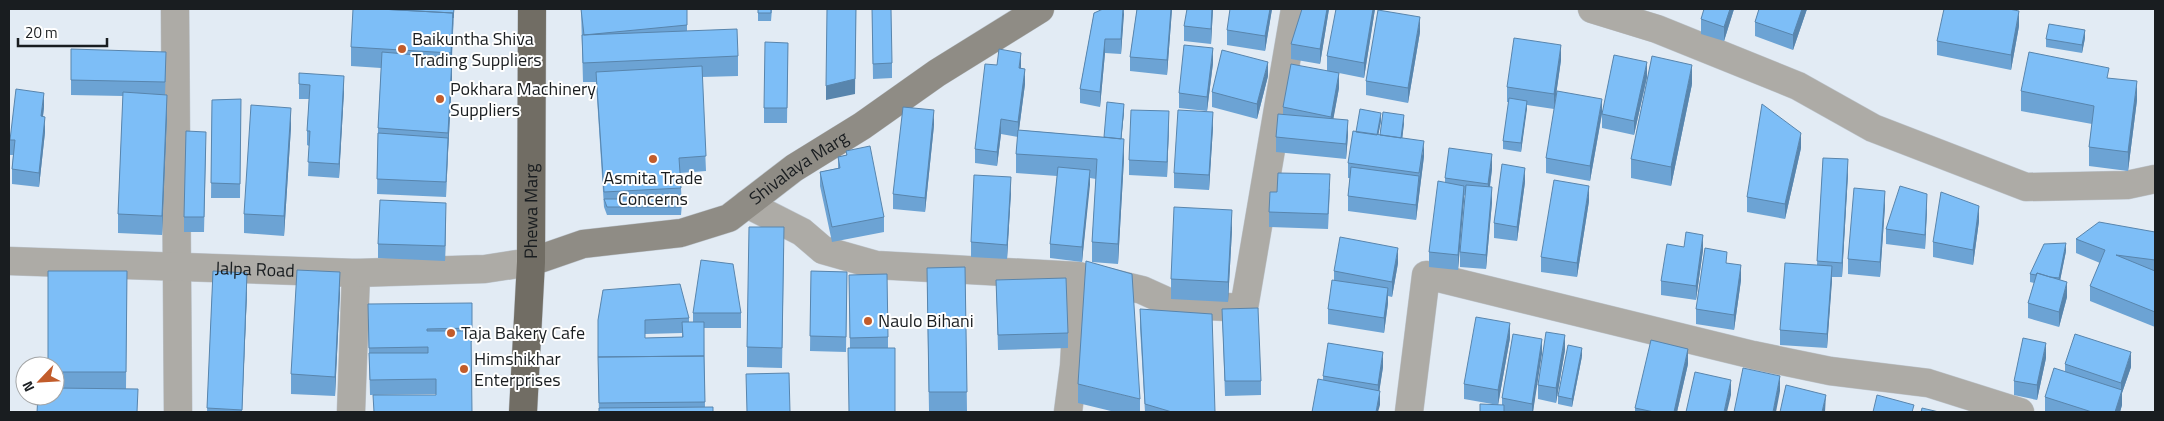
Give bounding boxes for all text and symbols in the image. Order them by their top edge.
scale bar [18,15,106,47]
text: 20 m [25,21,58,44]
place label: Baikuntha Shiva Trading Suppliers [412,25,542,73]
marker: Baikuntha Shiva Trading Suppliers [396,43,408,55]
place label: Pokhara Machinery Suppliers [450,75,596,123]
marker: Pokhara Machinery Suppliers [434,93,446,105]
street label: Shivalaya Marg [743,124,853,211]
marker: Asmita Trade Concerns [647,153,659,165]
street label: Phewa Marg [517,163,544,259]
place label: Asmita Trade Concerns [603,164,703,212]
street label: Jalpa Road [214,254,295,284]
place label: Naulo Bihani [878,307,974,334]
marker: Naulo Bihani [862,315,874,327]
place label: Taja Bakery Cafe [461,319,585,346]
marker: Taja Bakery Cafe [445,327,457,339]
place label: Himshikhar Enterprises [474,345,561,393]
north arrow [15,356,65,406]
marker: Himshikhar Enterprises [458,363,470,375]
text: N [16,378,39,396]

